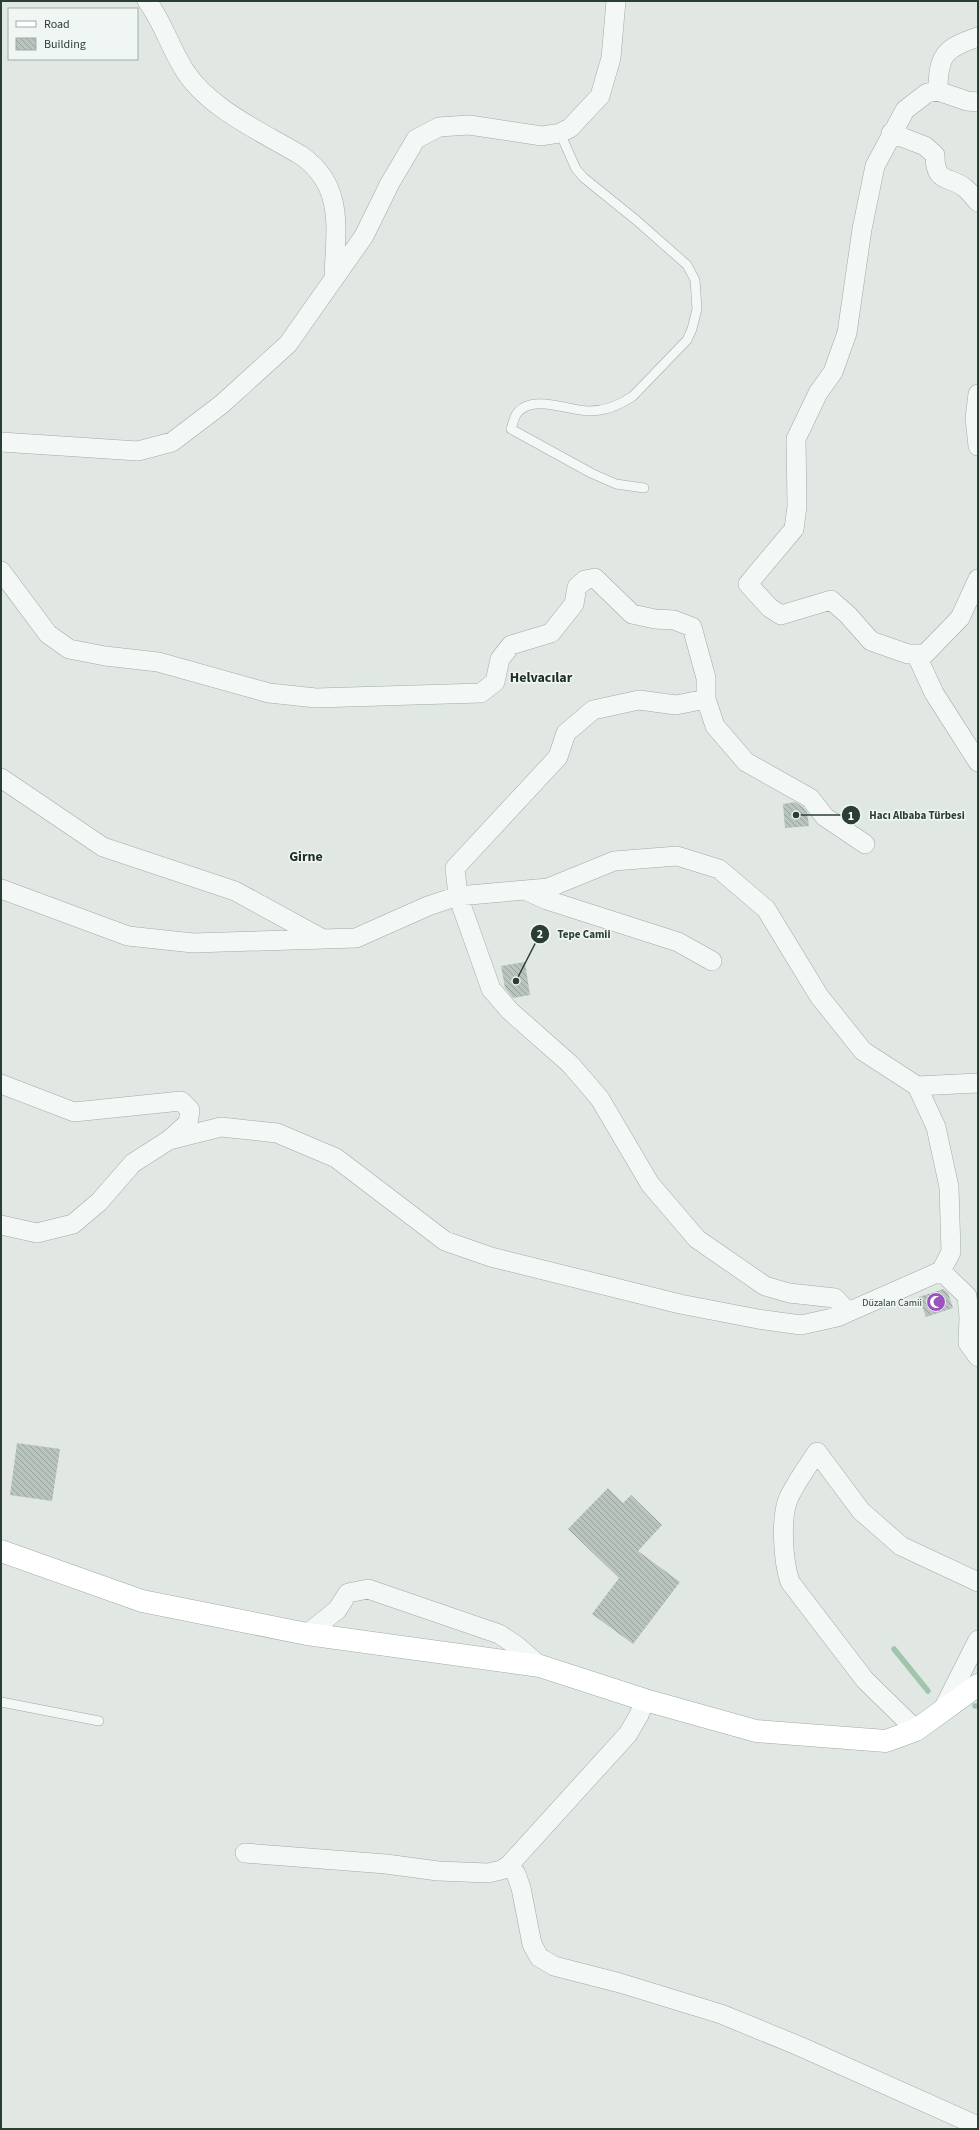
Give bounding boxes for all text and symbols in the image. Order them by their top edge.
legend [8,8,138,60]
text: Road [44,16,70,33]
text: Building [44,36,86,53]
district label: Helvacılar [510,668,573,688]
callout: Hacı Albaba Türbesi [841,804,973,827]
text: 1 [848,808,854,825]
text: Hacı Albaba Türbesi [869,808,965,823]
district label: Girne [289,847,323,867]
callout: Tepe Camii [530,922,618,945]
text: 2 [537,926,543,943]
text: Tepe Camii [558,927,610,942]
mosque icon: Düzalan Camii [925,1291,947,1313]
place label: Düzalan Camii [862,1296,922,1310]

